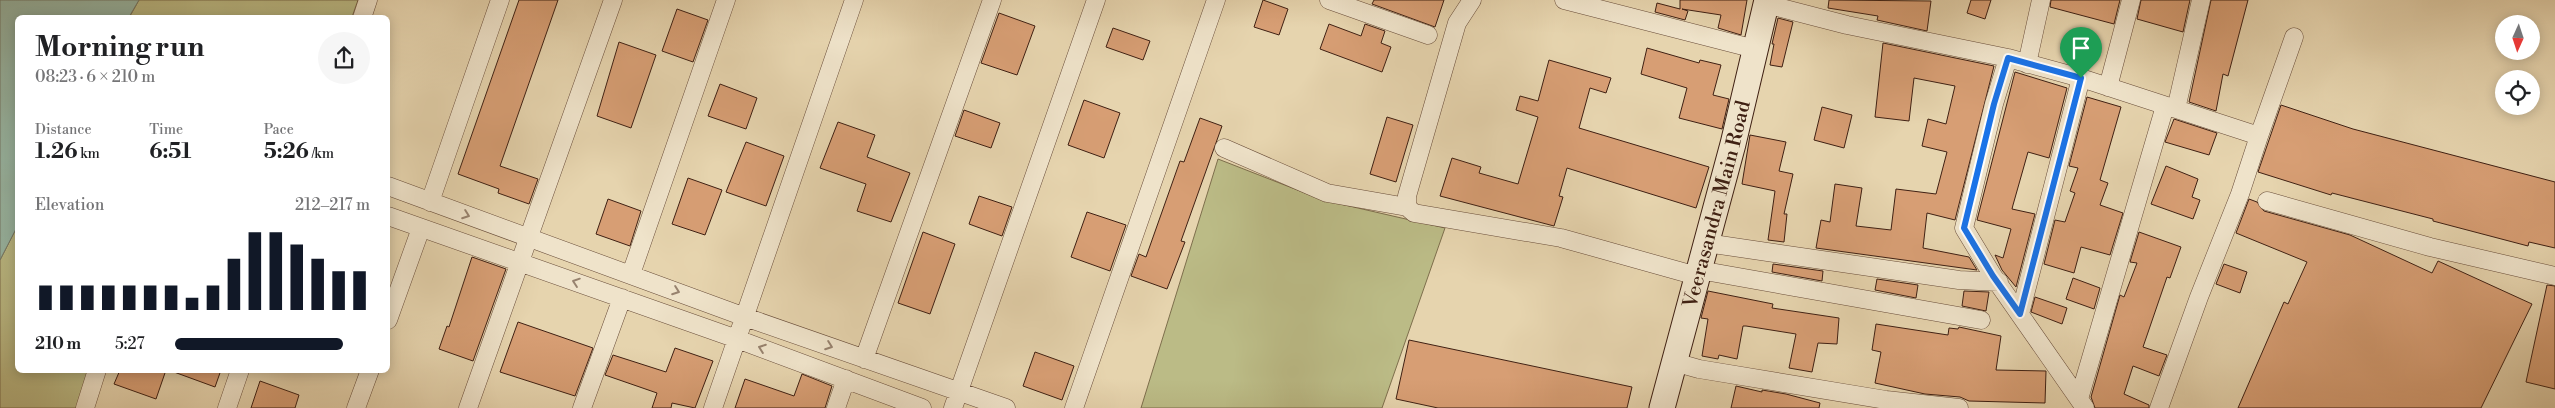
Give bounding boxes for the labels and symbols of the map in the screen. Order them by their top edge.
north arrow [2495,15,2540,60]
pin [2060,27,2102,78]
street label: Veerasandra Main Road [1678,98,1757,312]
one-way arrow [461,209,470,219]
one-way arrow [572,278,580,288]
one-way arrow [672,285,680,295]
one-way arrow [825,340,833,350]
one-way arrow [758,344,767,354]

